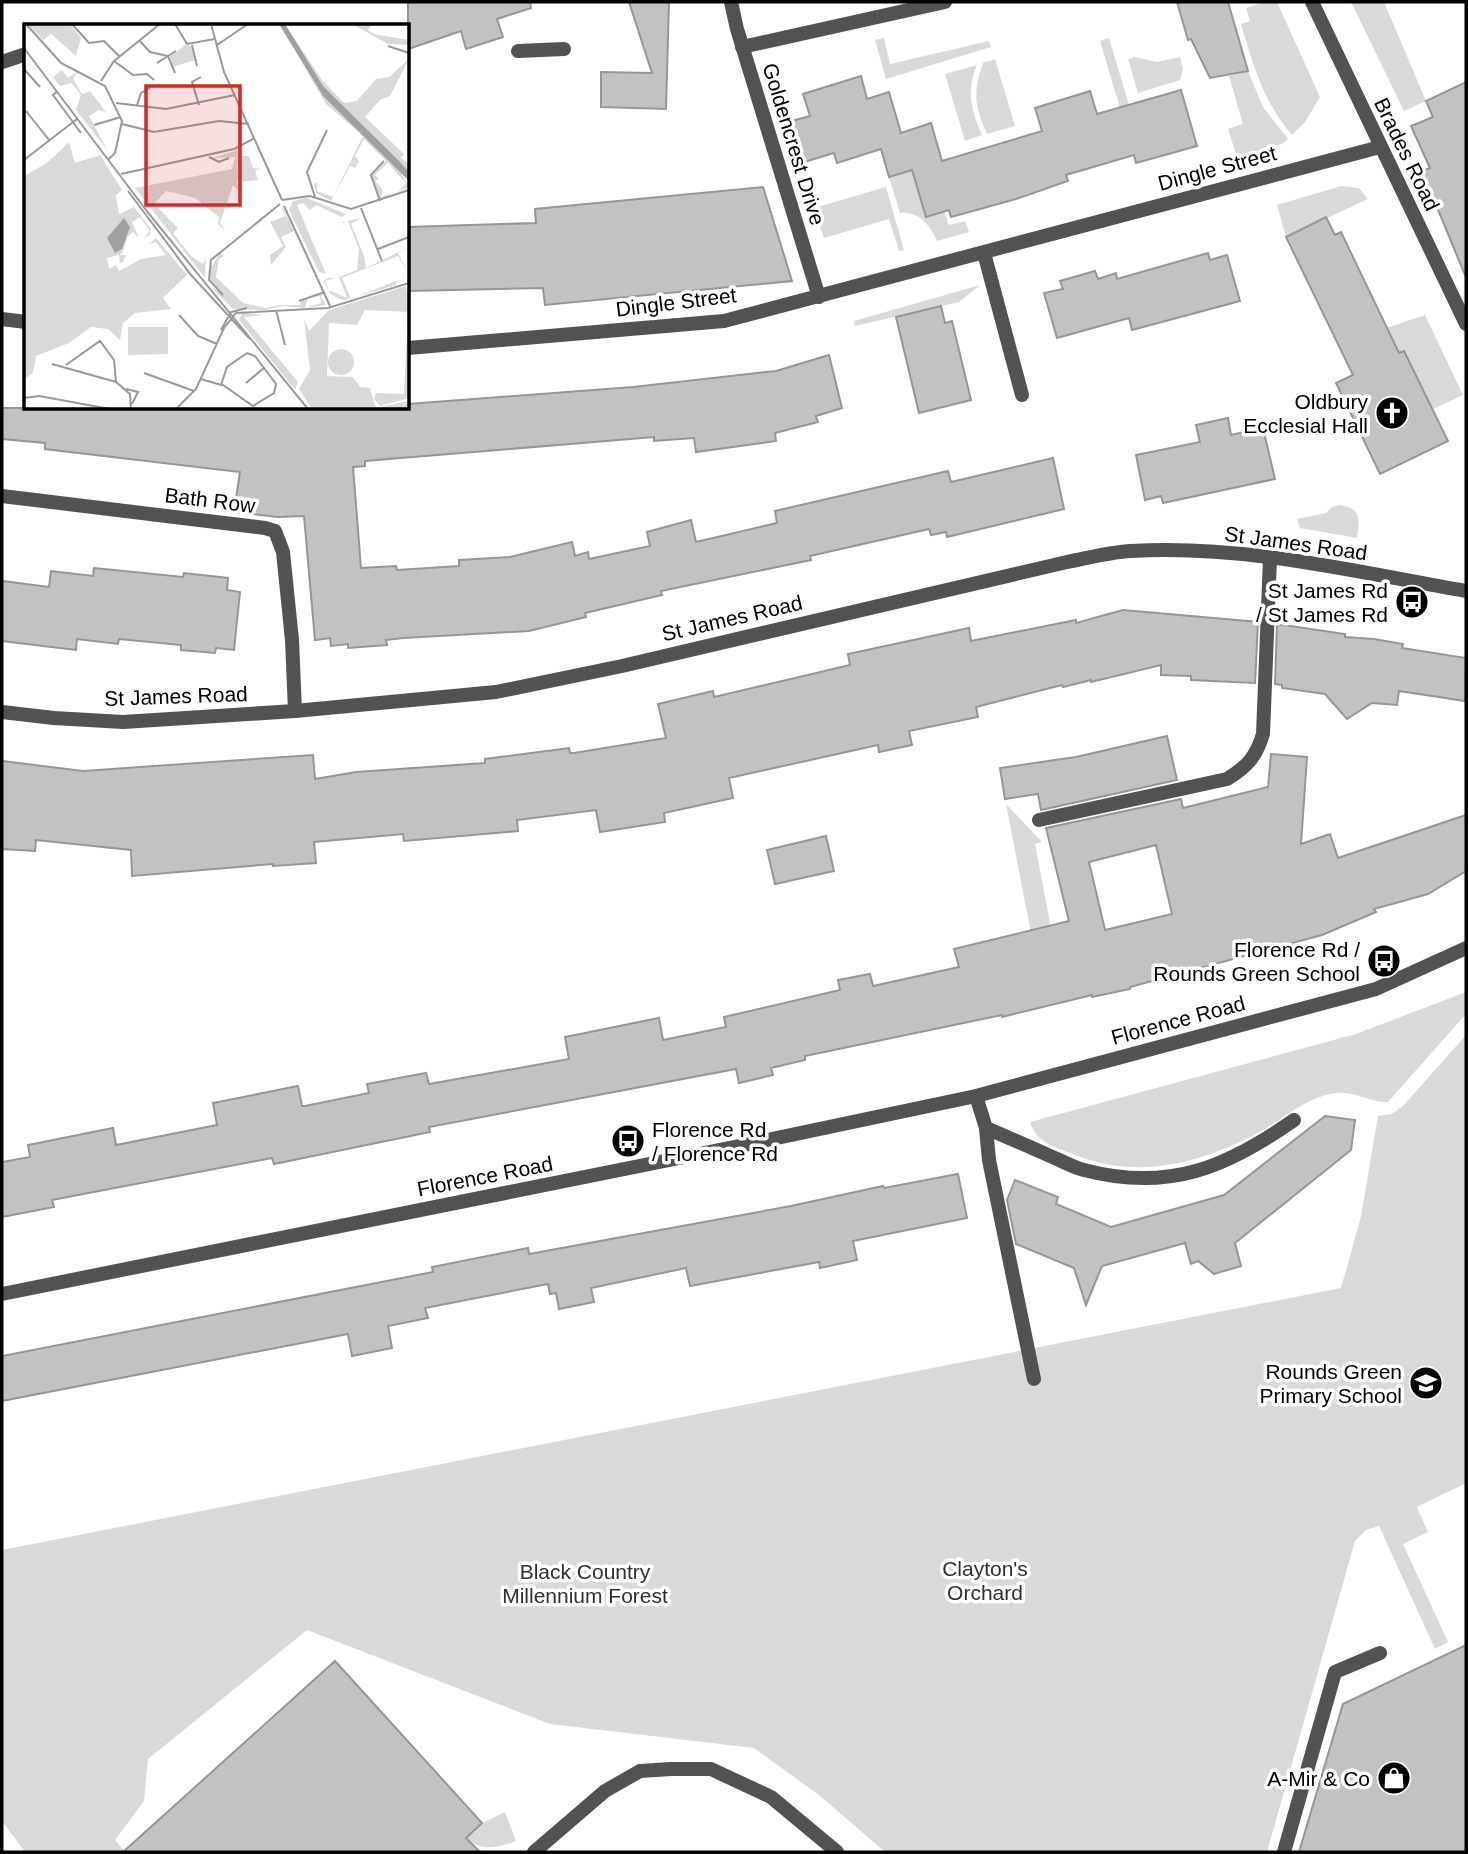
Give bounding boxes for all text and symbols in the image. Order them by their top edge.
inset map [24,24,410,410]
street label: Goldencrest Drive [758,60,830,228]
street label: Brades Road [1370,94,1444,214]
street label: Dingle Street [1155,141,1279,195]
street label: Dingle Street [614,283,738,321]
place label: Oldbury Ecclesial Hall [1243,390,1368,437]
church icon: Oldbury Ecclesial Hall [1373,394,1411,432]
street label: Bath Row [163,483,257,517]
street label: St James Road [1223,522,1369,564]
place label: St James Rd / St James Rd [1256,579,1388,626]
bus stop icon: St James Rd / St James Rd [1393,583,1431,621]
street label: St James Road [659,591,805,645]
street label: St James Road [104,682,248,710]
place label: Florence Rd / Rounds Green School [1153,938,1360,985]
bus stop icon: Florence Rd / Rounds Green School [1365,942,1403,980]
street label: Florence Road [1108,991,1248,1049]
place label: Florence Rd / Florence Rd [652,1118,778,1165]
bus stop icon: Florence Rd / Florence Rd [609,1122,647,1160]
street label: Florence Road [415,1152,555,1200]
place label: Rounds Green Primary School [1260,1360,1402,1407]
school or university icon: Rounds Green Primary School [1407,1364,1445,1402]
park label: Clayton's Orchard [942,1557,1028,1604]
park label: Black Country Millennium Forest [502,1560,668,1607]
shop icon: A-Mir & Co [1375,1759,1413,1797]
place label: A-Mir & Co [1267,1767,1370,1790]

